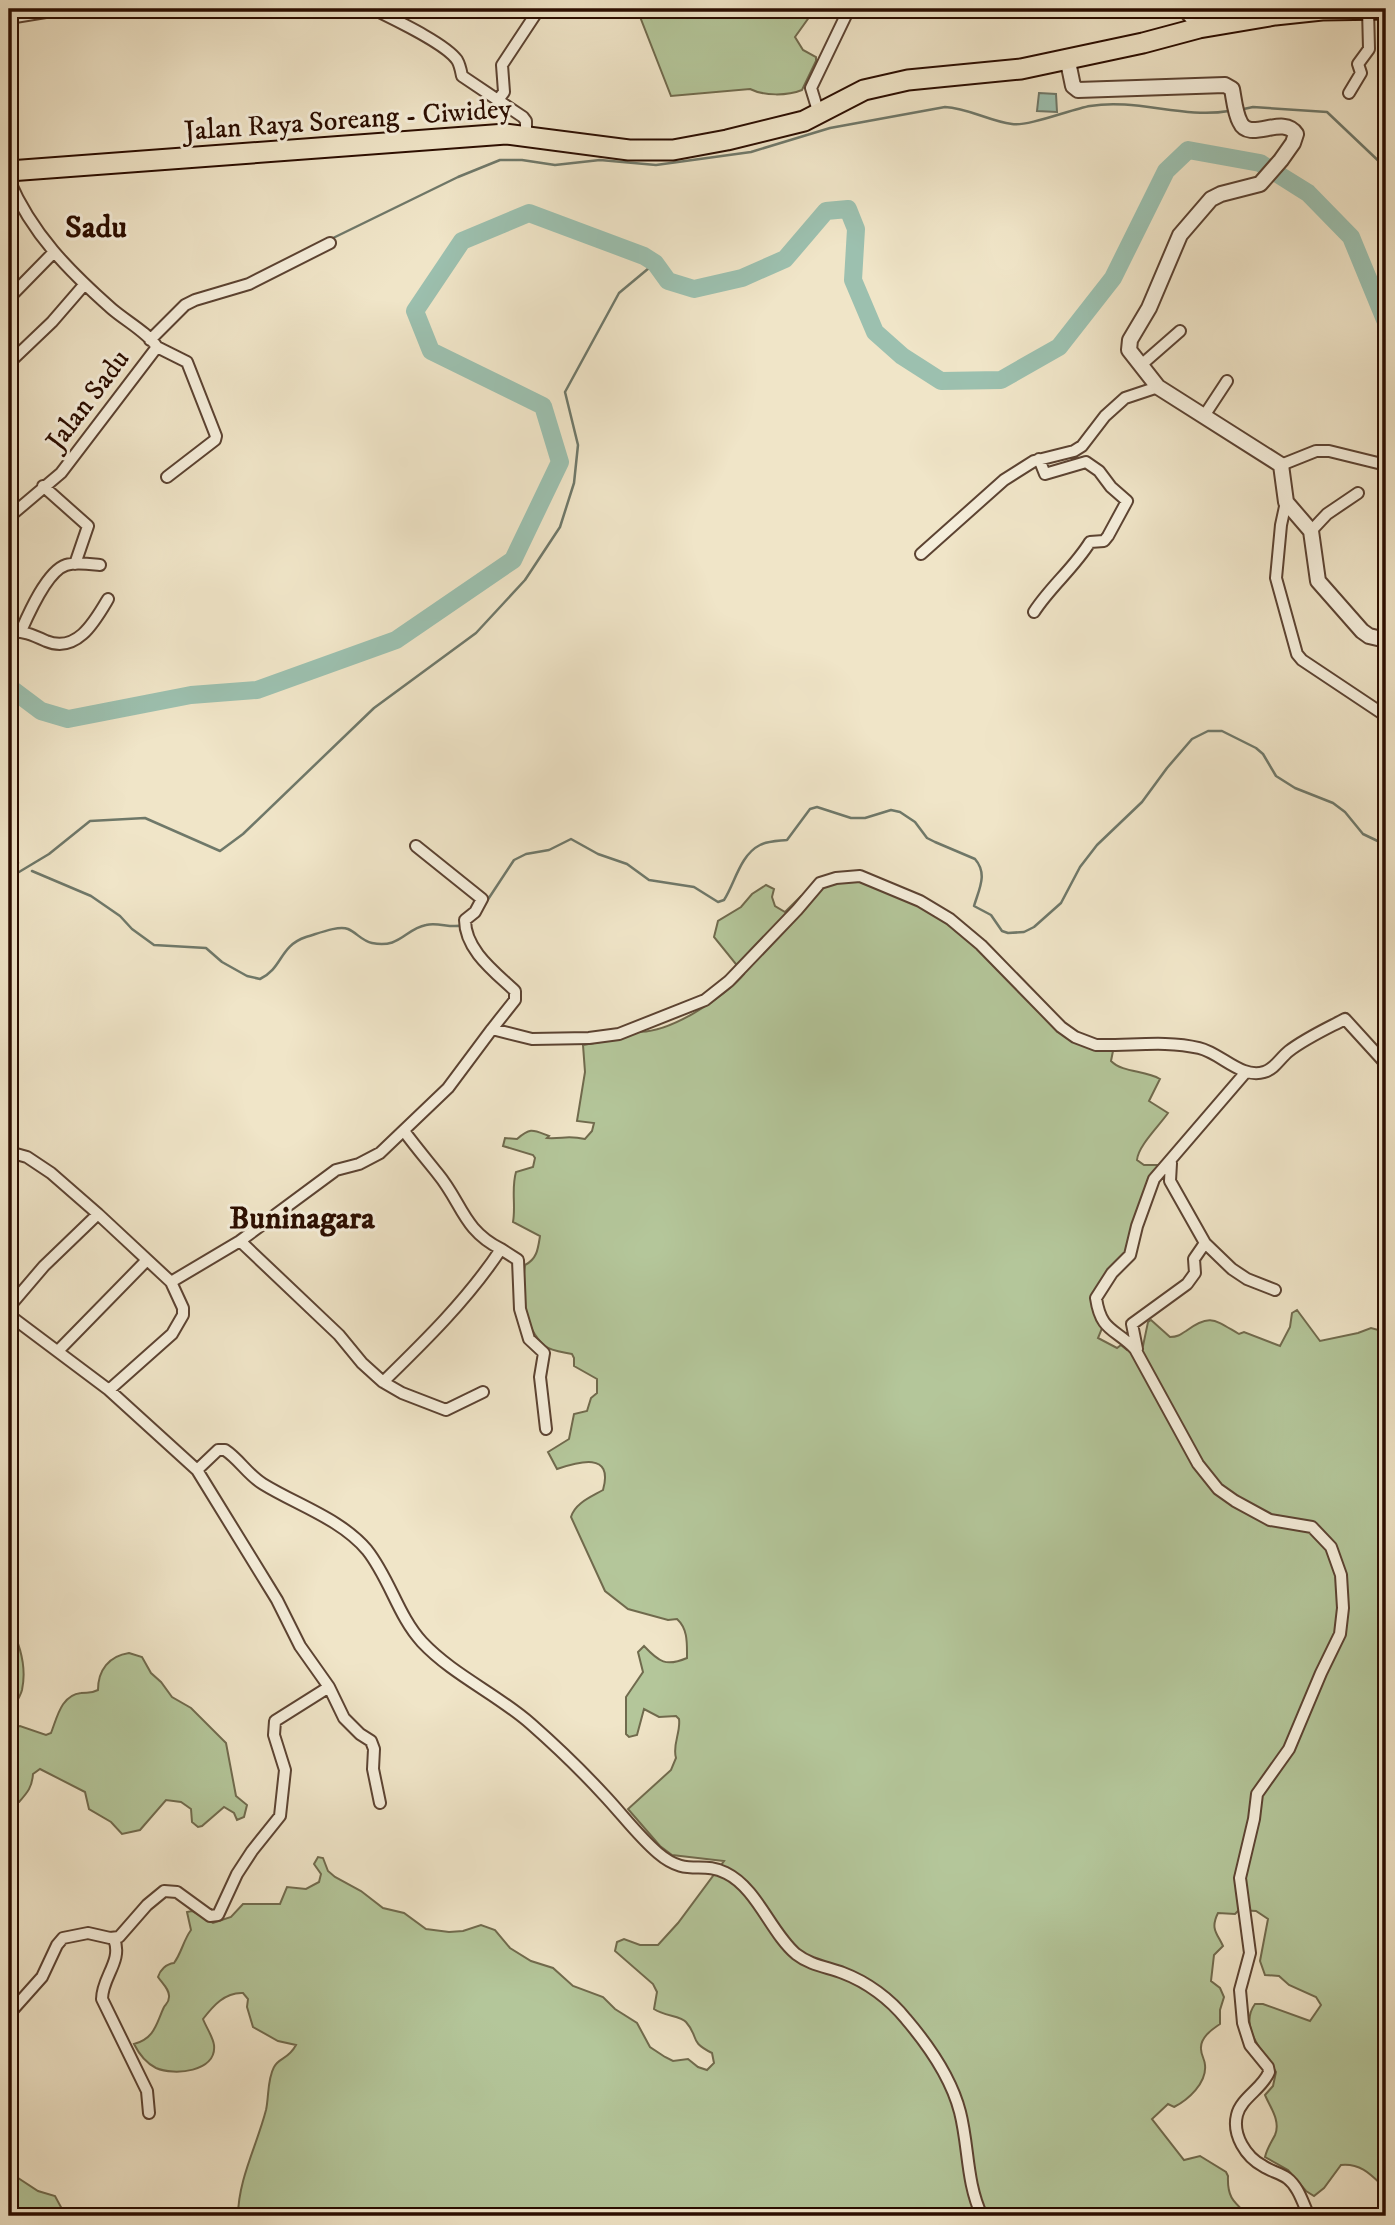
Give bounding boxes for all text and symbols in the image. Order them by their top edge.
street label: Jalan Raya Soreang - Ciwidey [180,91,514,149]
district label: Sadu [65,208,127,248]
street label: Jalan Sadu [37,343,137,460]
district label: Buninagara [229,1199,375,1239]

